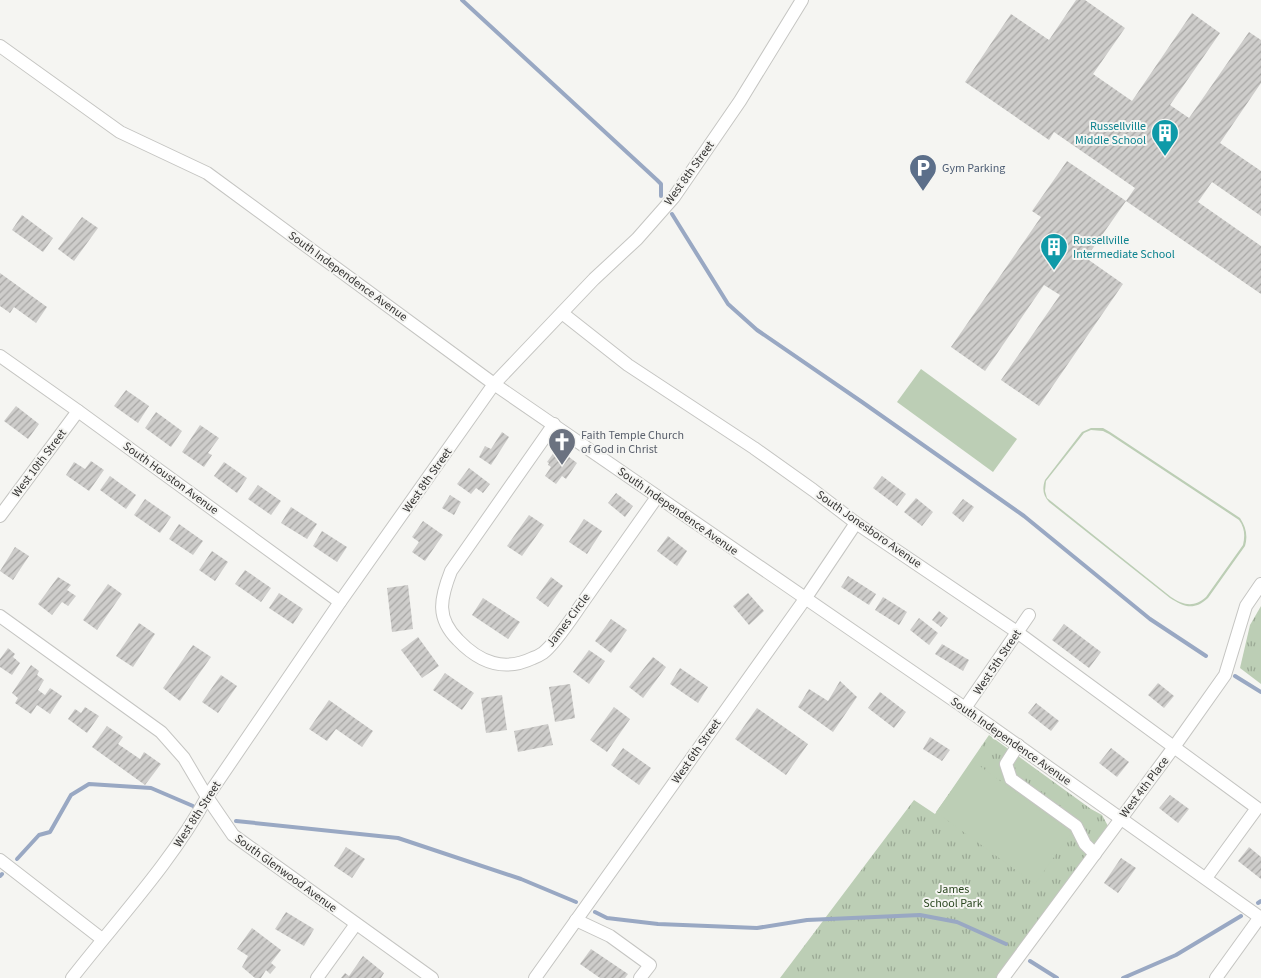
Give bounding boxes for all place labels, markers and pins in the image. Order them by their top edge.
place label: Russellville Middle School [1075,118,1146,149]
building icon: Russellville Middle School [1150,118,1180,157]
parking icon: Gym Parking [908,153,938,192]
place label: Gym Parking [942,160,1005,177]
building icon: Russellville Intermediate School [1039,232,1069,271]
place label: Russellville Intermediate School [1073,232,1175,263]
church icon: Faith Temple Church of God in Christ [547,427,577,466]
place label: Faith Temple Church of God in Christ [581,427,684,458]

